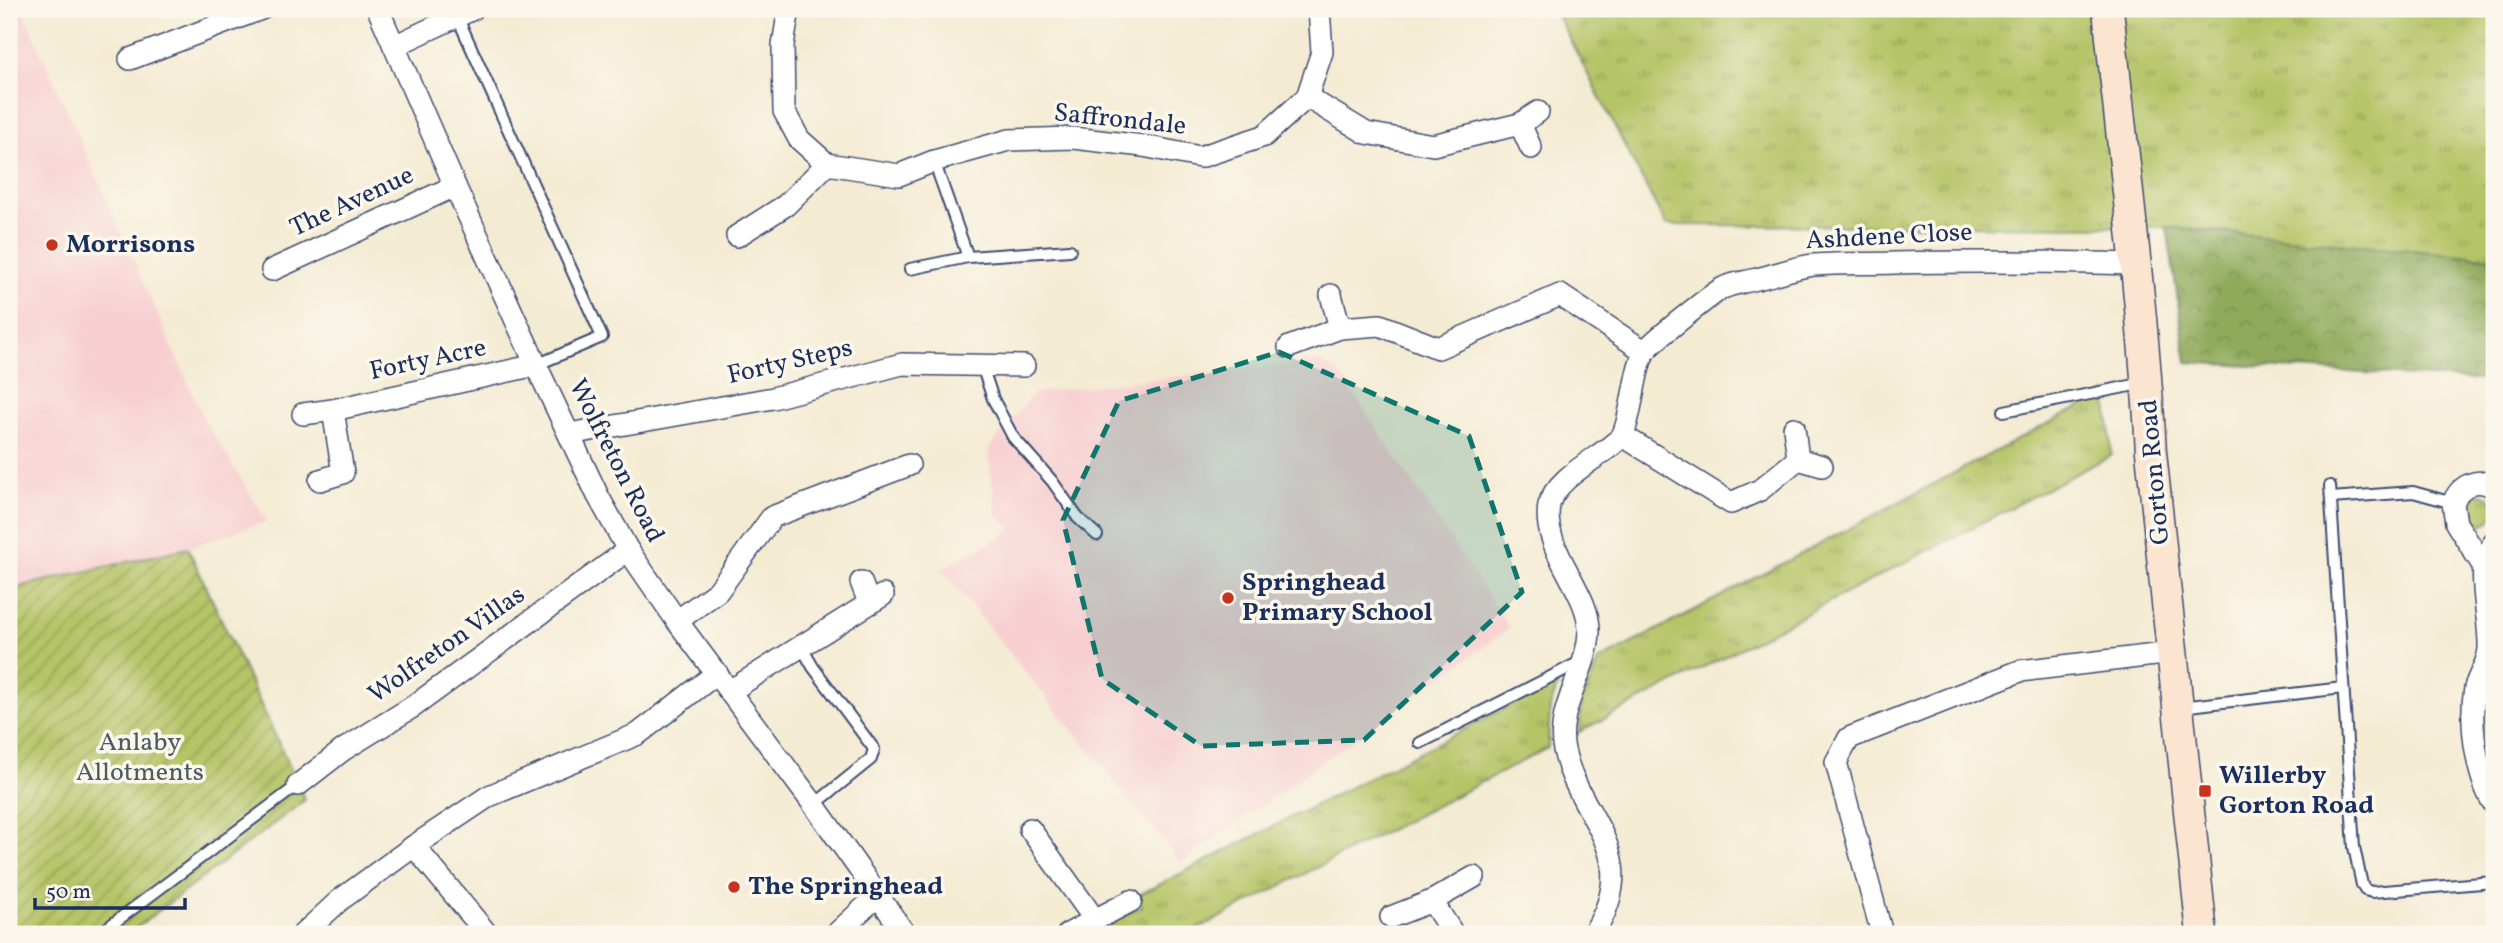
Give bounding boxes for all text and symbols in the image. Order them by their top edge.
street label: Saffrondale [1052,95,1188,145]
street label: The Avenue [284,158,420,246]
street label: Ashdene Close [1805,215,1973,259]
place label: Morrisons [66,227,195,263]
marker: Morrisons [44,237,60,253]
street label: Forty Acre [366,330,490,390]
street label: Forty Steps [724,330,856,394]
street label: Wolfreton Road [559,373,673,549]
street label: Gorton Road [2131,398,2179,546]
place label: Springhead Primary School [1242,565,1433,631]
street label: Wolfreton Villas [361,577,533,713]
marker: Springhead Primary School [1220,590,1236,606]
park label: Anlaby Allotments [76,725,204,791]
place label: Willerby Gorton Road [2219,758,2374,824]
marker: Willerby Gorton Road [2197,783,2213,799]
scale bar [35,866,186,910]
place label: The Springhead [748,869,943,905]
text: 50 m [46,878,91,907]
marker: The Springhead [726,879,742,895]

